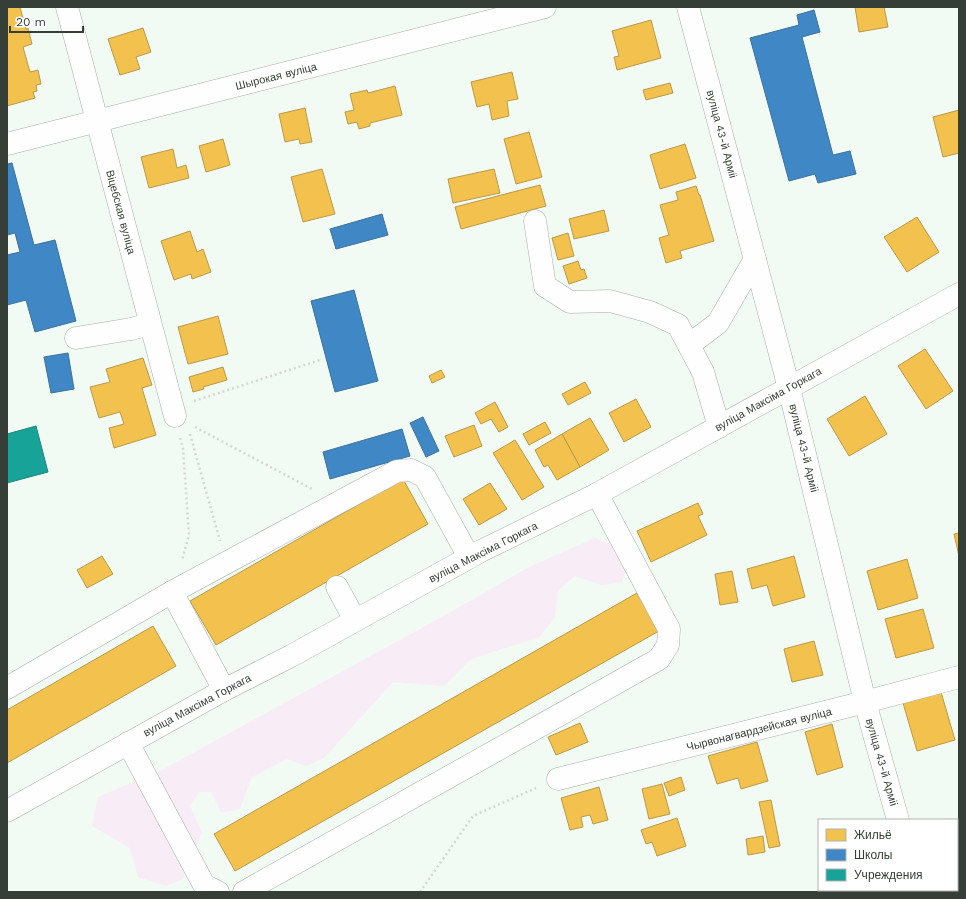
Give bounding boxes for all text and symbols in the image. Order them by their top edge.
scale bar [10,8,83,34]
text: 20 m [16,15,46,29]
street label: Шырокая вуліца [234,60,319,93]
street label: вуліца 43-й Арміі [704,89,739,179]
street label: Віцебская вуліца [103,169,138,257]
street label: вуліца Максіма Горкага [713,364,825,434]
street label: вуліца 43-й Арміі [786,403,821,494]
street label: вуліца Максіма Горкага [427,519,540,586]
street label: вуліца Максіма Горкага [141,671,254,739]
street label: Чырвонагвардзейская вуліца [685,705,834,754]
street label: вуліца 43-й Арміі [863,717,900,807]
legend [818,819,958,891]
text: Жильё [854,828,892,842]
text: Школы [854,848,892,862]
text: Учреждения [854,868,923,882]

